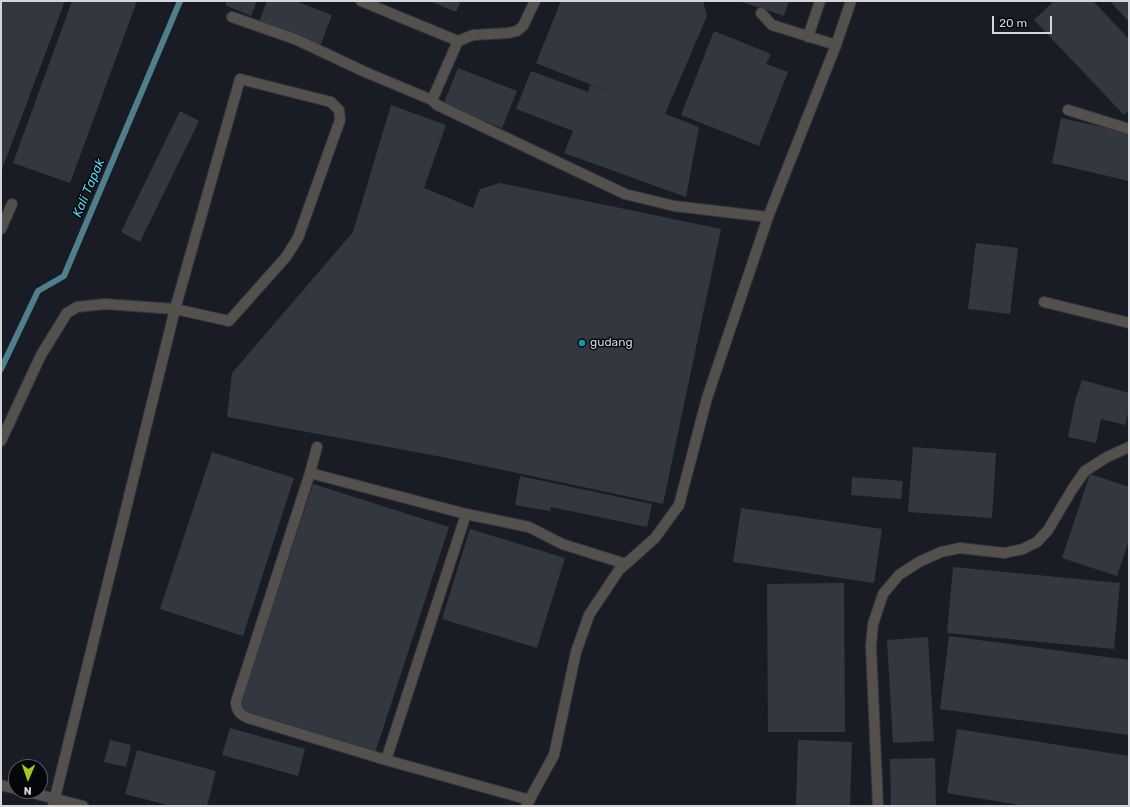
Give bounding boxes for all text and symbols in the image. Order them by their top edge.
scale bar [994,8,1054,34]
text: 20 m [999,16,1027,30]
water label: Kali Tapak [70,156,108,220]
place label: gudang [590,336,633,350]
marker: gudang [577,338,587,348]
north arrow [8,759,48,799]
text: N [23,784,32,797]

